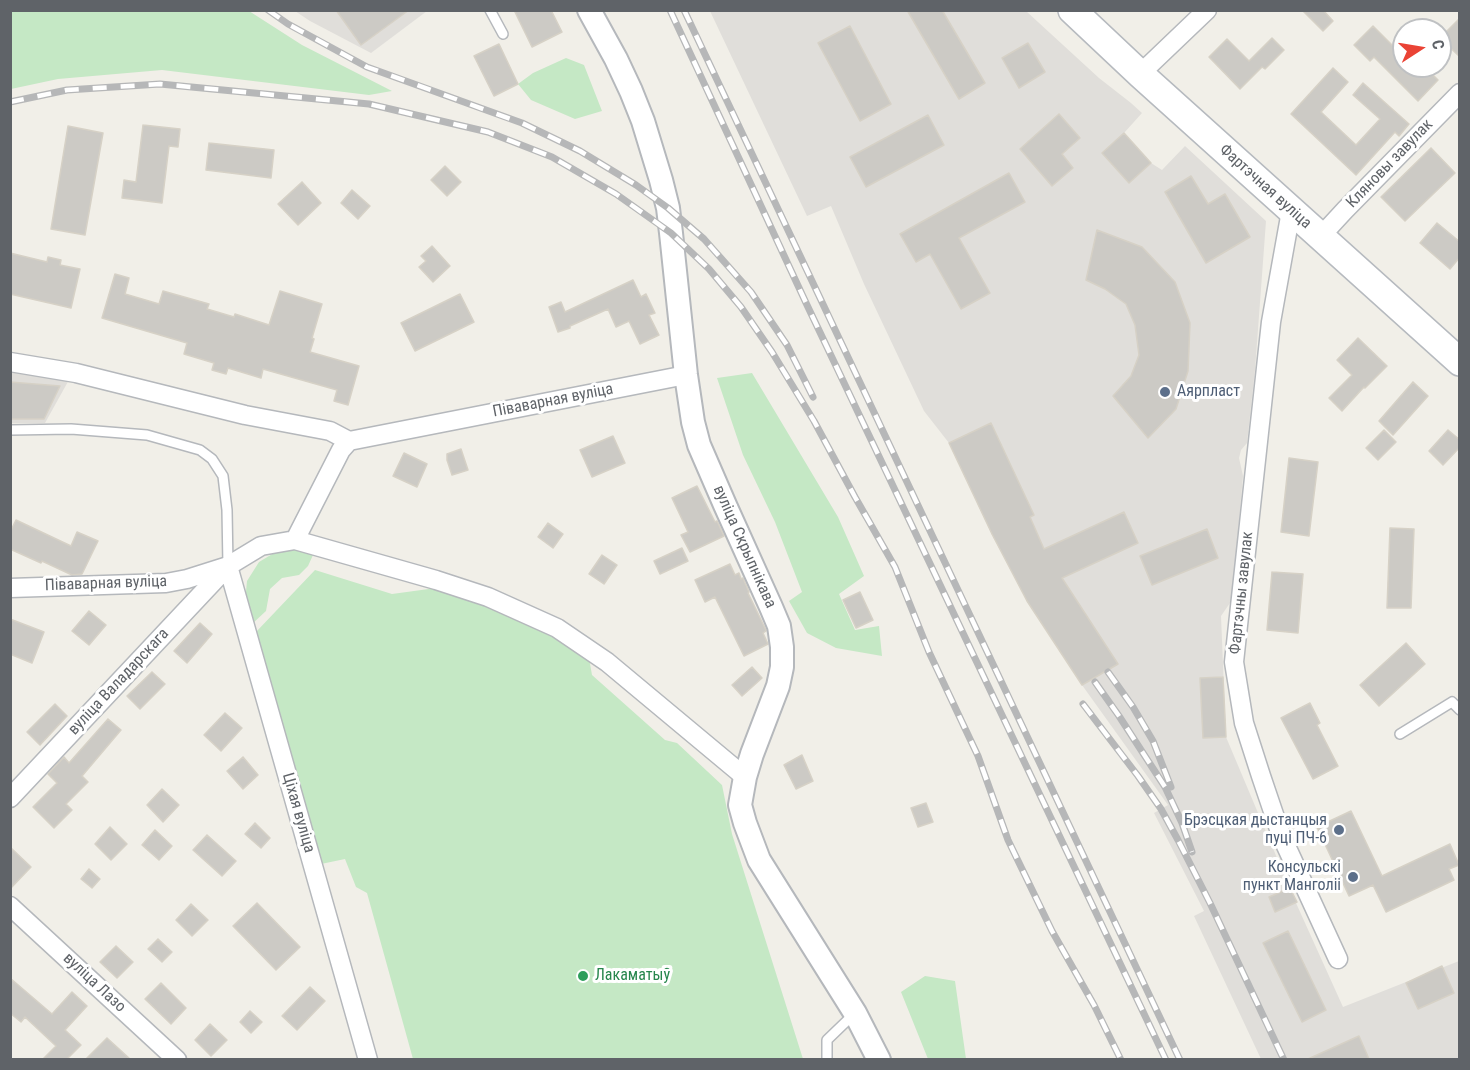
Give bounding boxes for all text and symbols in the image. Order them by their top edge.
north arrow [1392,18,1452,78]
text: С [1428,38,1448,51]
street label: Кляновы завулак [1343,116,1437,212]
street label: Фартэчная вуліца [1215,141,1315,233]
street label: Піваварная вуліца [491,380,615,422]
place label: Аярпласт [1177,382,1240,402]
marker: Аярпласт [1158,385,1172,399]
street label: вуліца Скрыпнікава [708,483,780,611]
street label: Фартэчны завулак [1226,531,1258,655]
street label: Піваварная вуліца [45,572,167,596]
street label: вуліца Валадарскага [65,625,173,739]
street label: Ціхая вуліца [277,771,319,855]
place label: Брэсцкая дыстанцыя пуці ПЧ-6 [1184,811,1327,849]
marker: Брэсцкая дыстанцыя пуці ПЧ-6 [1332,823,1346,837]
place label: Консульскі пункт Манголіі [1243,858,1341,896]
marker: Консульскі пункт Манголіі [1346,870,1360,884]
street label: вуліца Лазо [59,949,129,1017]
place label: Лакаматыў [595,966,670,986]
marker: Лакаматыў [576,969,590,983]

